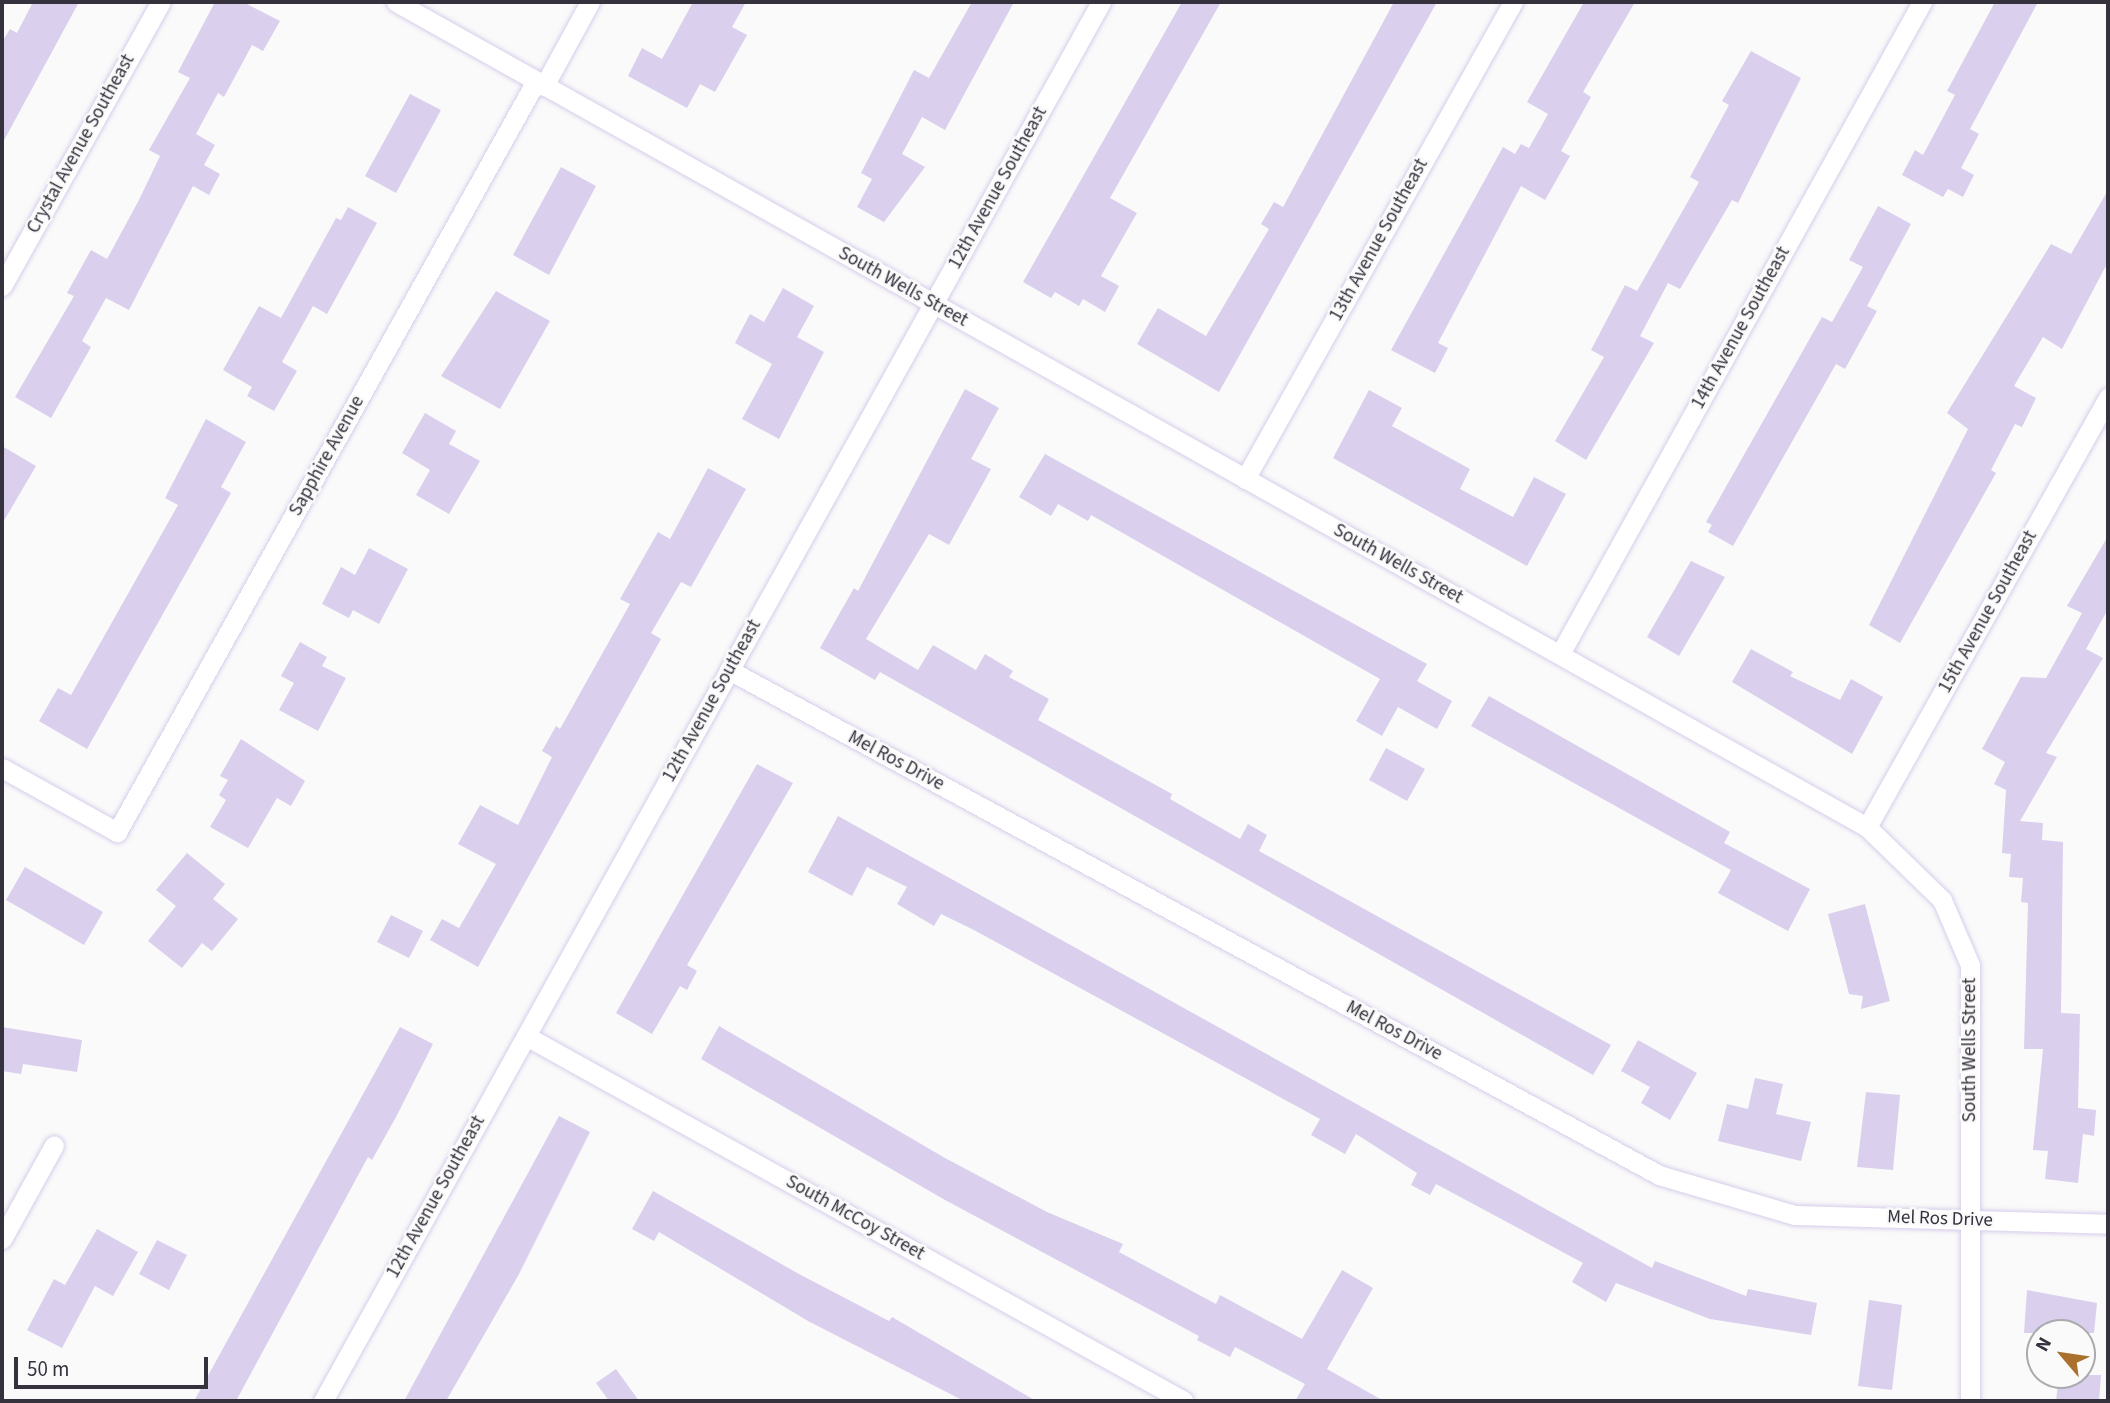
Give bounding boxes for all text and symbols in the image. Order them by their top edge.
street label: Crystal Avenue Southeast [22,50,140,238]
street label: 12th Avenue Southeast [944,103,1052,273]
street label: 13th Avenue Southeast [1325,155,1433,325]
street label: South Wells Street [834,242,972,332]
street label: 14th Avenue Southeast [1687,243,1795,413]
street label: Sapphire Avenue [285,392,369,520]
street label: South Wells Street [1329,519,1467,609]
street label: 15th Avenue Southeast [1934,527,2042,697]
street label: 12th Avenue Southeast [658,616,766,786]
street label: Mel Ros Drive [844,726,948,796]
street label: South Wells Street [1959,978,1981,1122]
street label: Mel Ros Drive [1342,996,1446,1066]
street label: 12th Avenue Southeast [382,1112,490,1282]
street label: South McCoy Street [782,1170,928,1266]
street label: Mel Ros Drive [1887,1206,1993,1232]
north arrow [2026,1319,2096,1389]
text: N [2029,1332,2059,1357]
scale bar [18,1344,212,1388]
text: 50 m [27,1354,69,1384]

